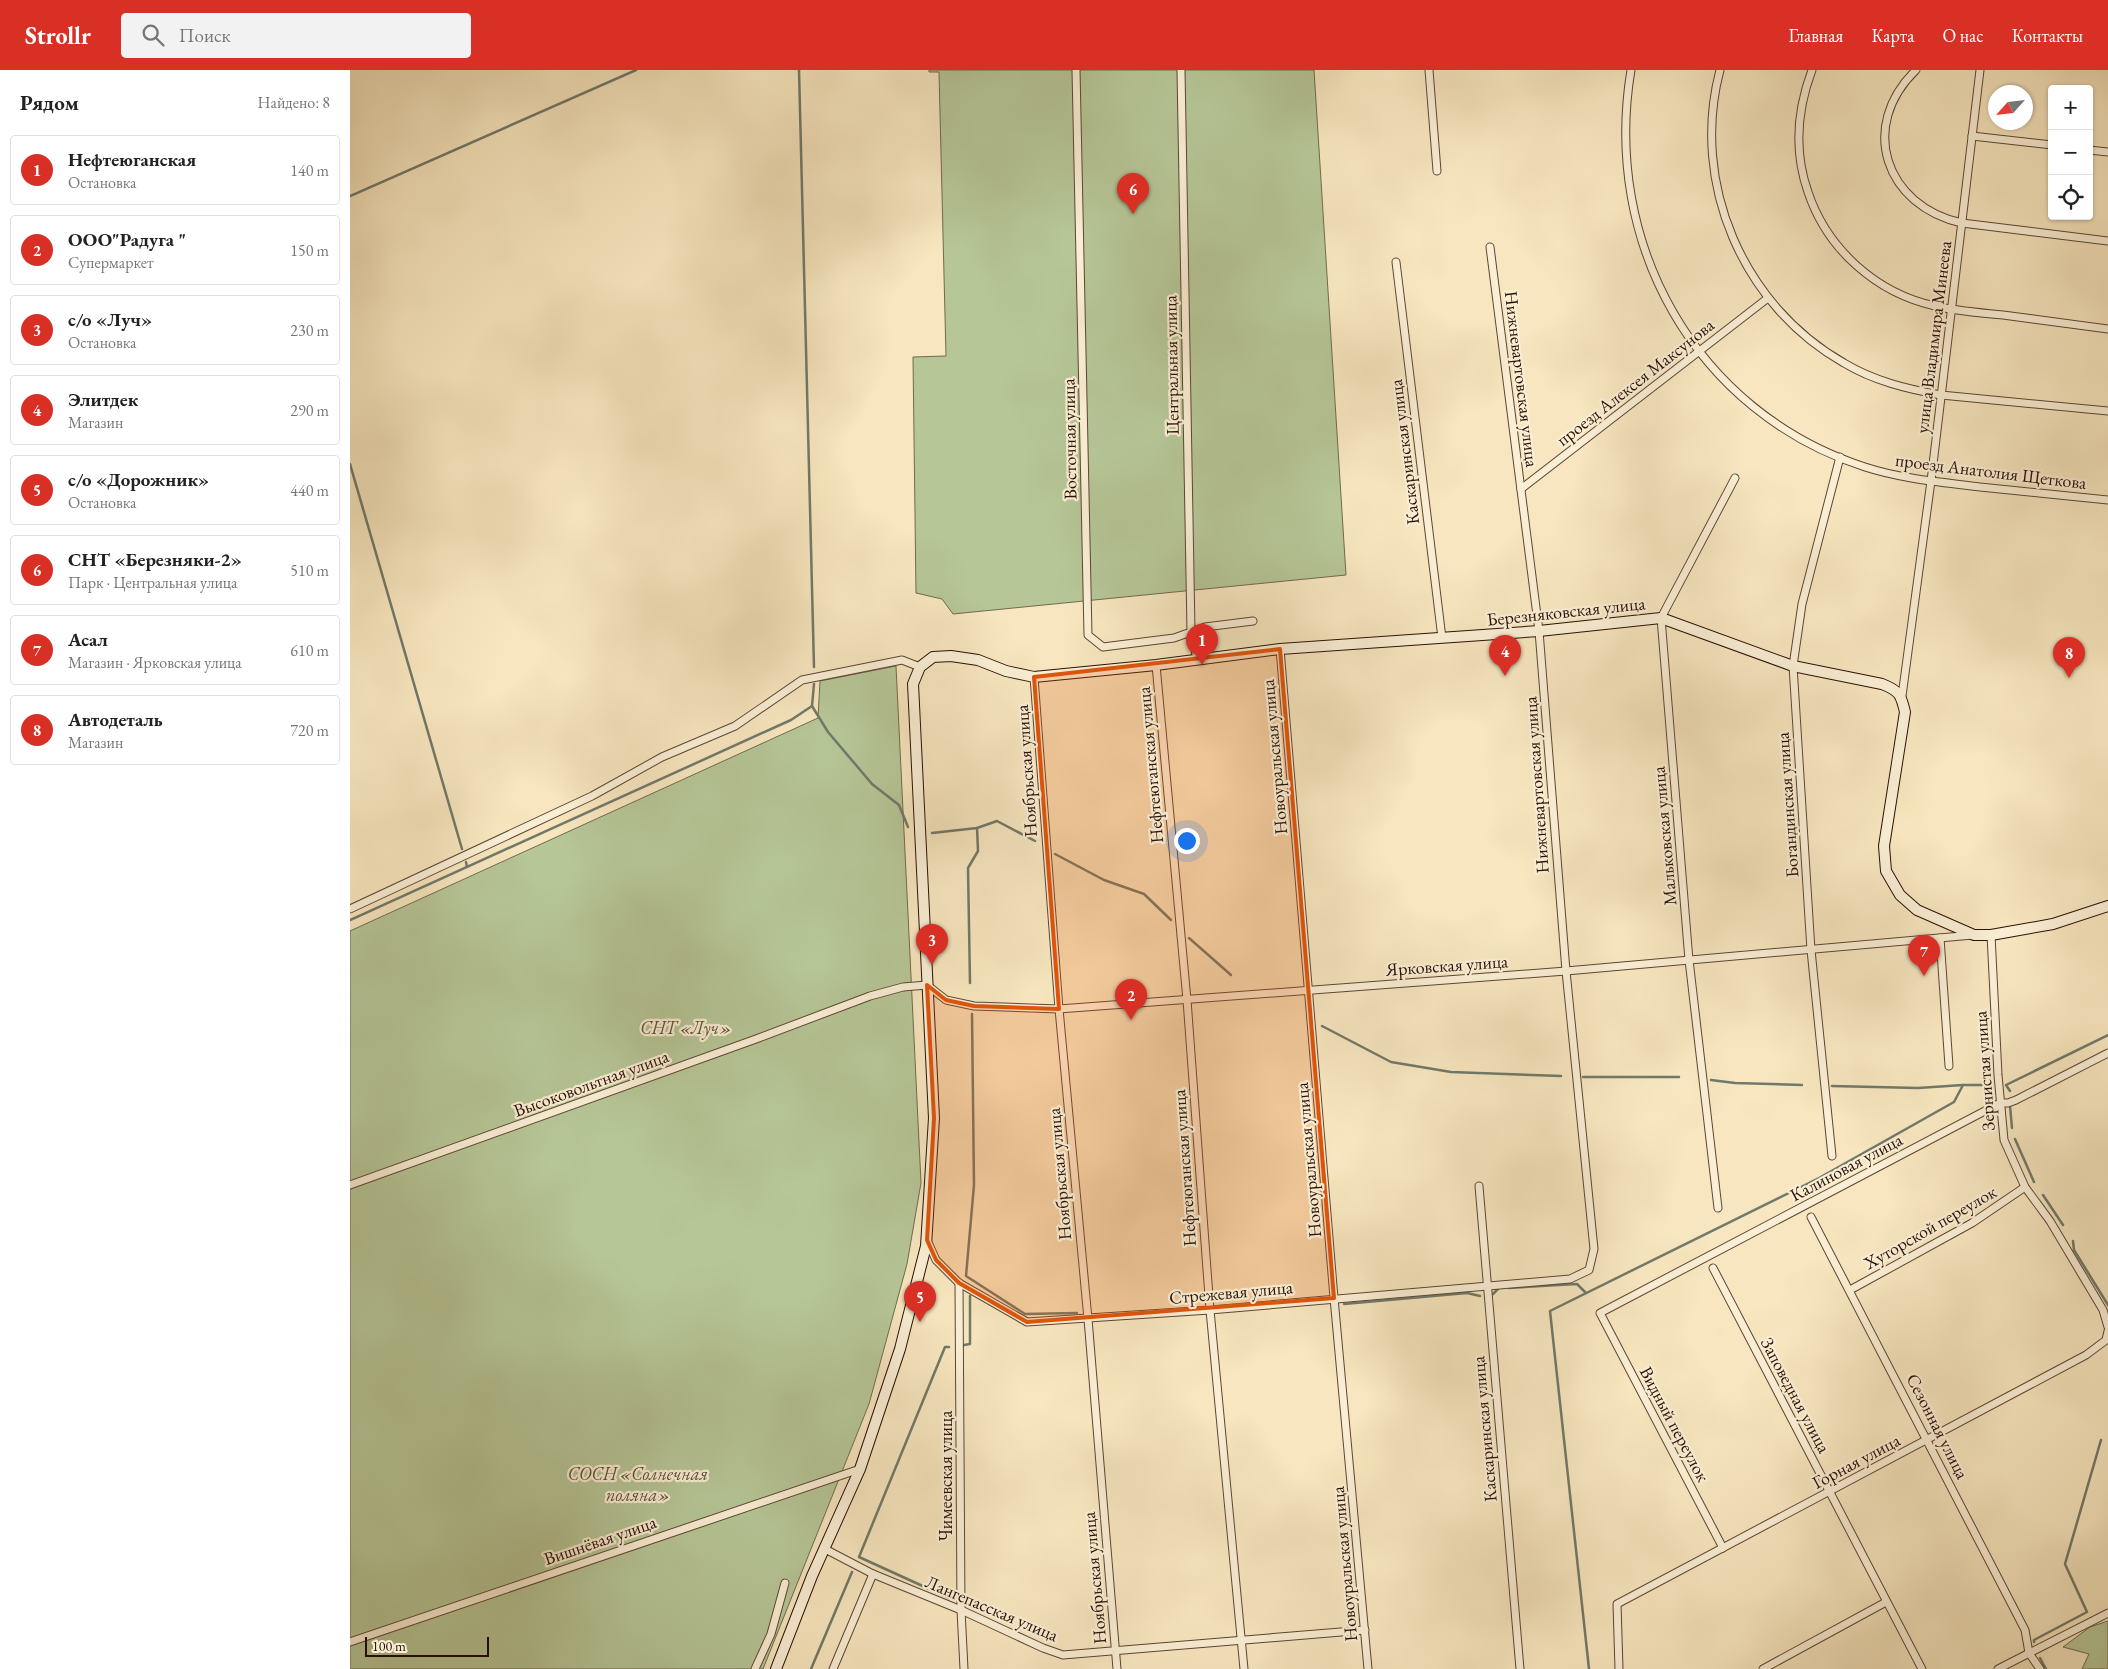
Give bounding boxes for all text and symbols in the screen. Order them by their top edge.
search box [121,13,471,58]
text: Strollr [25,20,91,51]
icon: search [139,21,167,49]
text: Поиск [179,23,231,48]
text: Главная [1789,24,1843,47]
text: Карта [1871,24,1914,47]
text: О нас [1942,24,1984,47]
text: Контакты [2012,24,2083,47]
north arrow [1988,85,2033,130]
map controls [2048,85,2093,220]
button: + [2048,85,2093,130]
text: Рядом [20,89,79,116]
text: Найдено: 8 [258,92,330,113]
button: − [2048,130,2093,175]
text: Нефтеюганская [68,147,196,172]
text: 1 [33,160,41,181]
text: 140 m [290,160,329,181]
text: Остановка [68,172,137,193]
pin: 6 [1117,173,1149,214]
button: locate [2048,175,2093,220]
text: ООО"Радуга " [68,227,186,252]
street label: улица Владимира Минеева [1910,239,1956,435]
text: 2 [33,240,41,261]
text: 150 m [290,240,329,261]
text: Супермаркет [68,252,154,273]
street label: Нижневартовская улица [1500,290,1544,469]
street label: Центральная улица [1158,294,1184,435]
text: с/о «Луч» [68,307,152,332]
street label: проезд Алексея Максунова [1551,313,1719,451]
text: 3 [33,320,41,341]
text: 230 m [290,320,329,341]
text: Остановка [68,332,137,353]
street label: Восточная улица [1056,377,1082,500]
street label: Каскаринская улица [1384,377,1424,526]
text: Элитдек [68,387,138,412]
text: 4 [33,400,41,421]
text: 290 m [290,400,329,421]
text: Магазин [68,412,123,433]
street label: проезд Анатолия Щеткова [1894,448,2089,494]
text: с/о «Дорожник» [68,467,209,492]
text: 5 [33,480,41,501]
text: 440 m [290,480,329,501]
text: Остановка [68,492,137,513]
text: СНТ «Березняки-2» [68,547,242,572]
text: 6 [33,560,41,581]
text: 510 m [290,560,329,581]
text: Парк · Центральная улица [68,572,237,593]
street label: Березняковская улица [1486,591,1647,631]
pin: 1 [1186,624,1218,665]
text: Асал [68,627,108,652]
pin: 4 [1489,635,1521,676]
pin: 8 [2053,637,2085,678]
text: 7 [33,640,41,661]
text: 610 m [290,640,329,661]
text: Магазин · Ярковская улица [68,652,242,673]
street label: Новоуральская улица [1256,678,1292,836]
street label: Нефтеюганская улица [1132,685,1168,844]
street label: Нижневартовская улица [1518,695,1554,874]
street label: Ноябрьская улица [1010,703,1042,838]
text: Автодеталь [68,707,163,732]
text: 8 [33,720,41,741]
text: 720 m [290,720,329,741]
street label: Богандинская улица [1770,731,1804,878]
text: Магазин [68,732,123,753]
street label: Мальковская улица [1646,765,1682,907]
your location [1174,828,1200,854]
pin: 3 [916,924,948,965]
pin: 7 [1908,935,1940,976]
street label: Ярковская улица [1384,949,1510,981]
pin: 2 [1115,979,1147,1020]
street label: Зернистая улица [1968,1010,2000,1132]
park label: СНТ «Луч» [640,1016,732,1040]
street label: Высоковольтная улица [510,1044,672,1122]
street label: Новоуральская улица [1290,1081,1326,1239]
street label: Нефтеюганская улица [1167,1088,1201,1247]
street label: Ноябрьская улица [1042,1106,1076,1241]
street label: Калиновая улица [1786,1127,1907,1206]
street label: Хуторской переулок [1859,1180,2001,1275]
street label: Стрежевая улица [1168,1275,1295,1309]
pin: 5 [904,1281,936,1322]
street label: Заповедная улица [1756,1333,1836,1457]
street label: Каскаринская улица [1466,1354,1502,1503]
street label: Видный переулок [1635,1362,1715,1486]
street label: Сезонная улица [1902,1369,1975,1483]
street label: Чимеевская улица [934,1410,957,1541]
street label: Горная улица [1808,1428,1905,1494]
park label: СОСН «Солнечная поляна» [568,1462,708,1506]
street label: Новоуральская улица [1326,1485,1362,1643]
street label: Вишнёвая улица [541,1510,660,1570]
street label: Ноябрьская улица [1077,1510,1111,1645]
street label: Лангепасская улица [922,1570,1063,1647]
scale bar [365,1634,489,1657]
text: 100 m [372,1637,406,1655]

